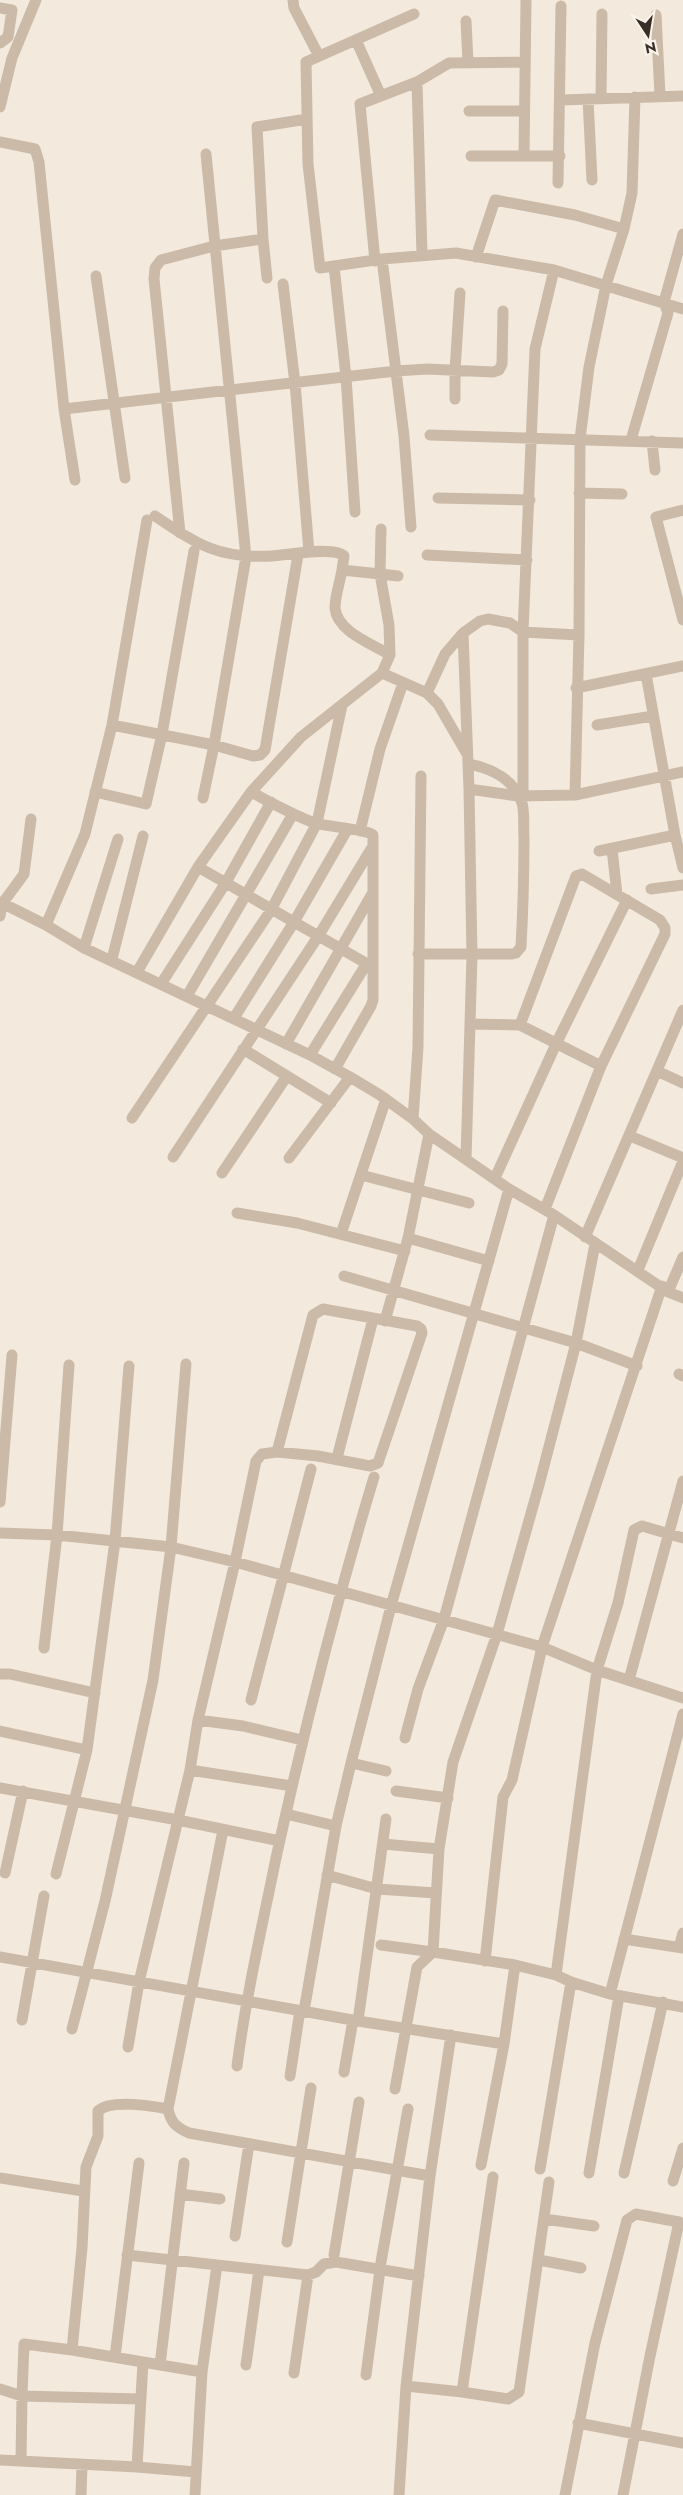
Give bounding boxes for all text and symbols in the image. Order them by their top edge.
north arrow [623,10,673,60]
text: N [643,37,658,59]

